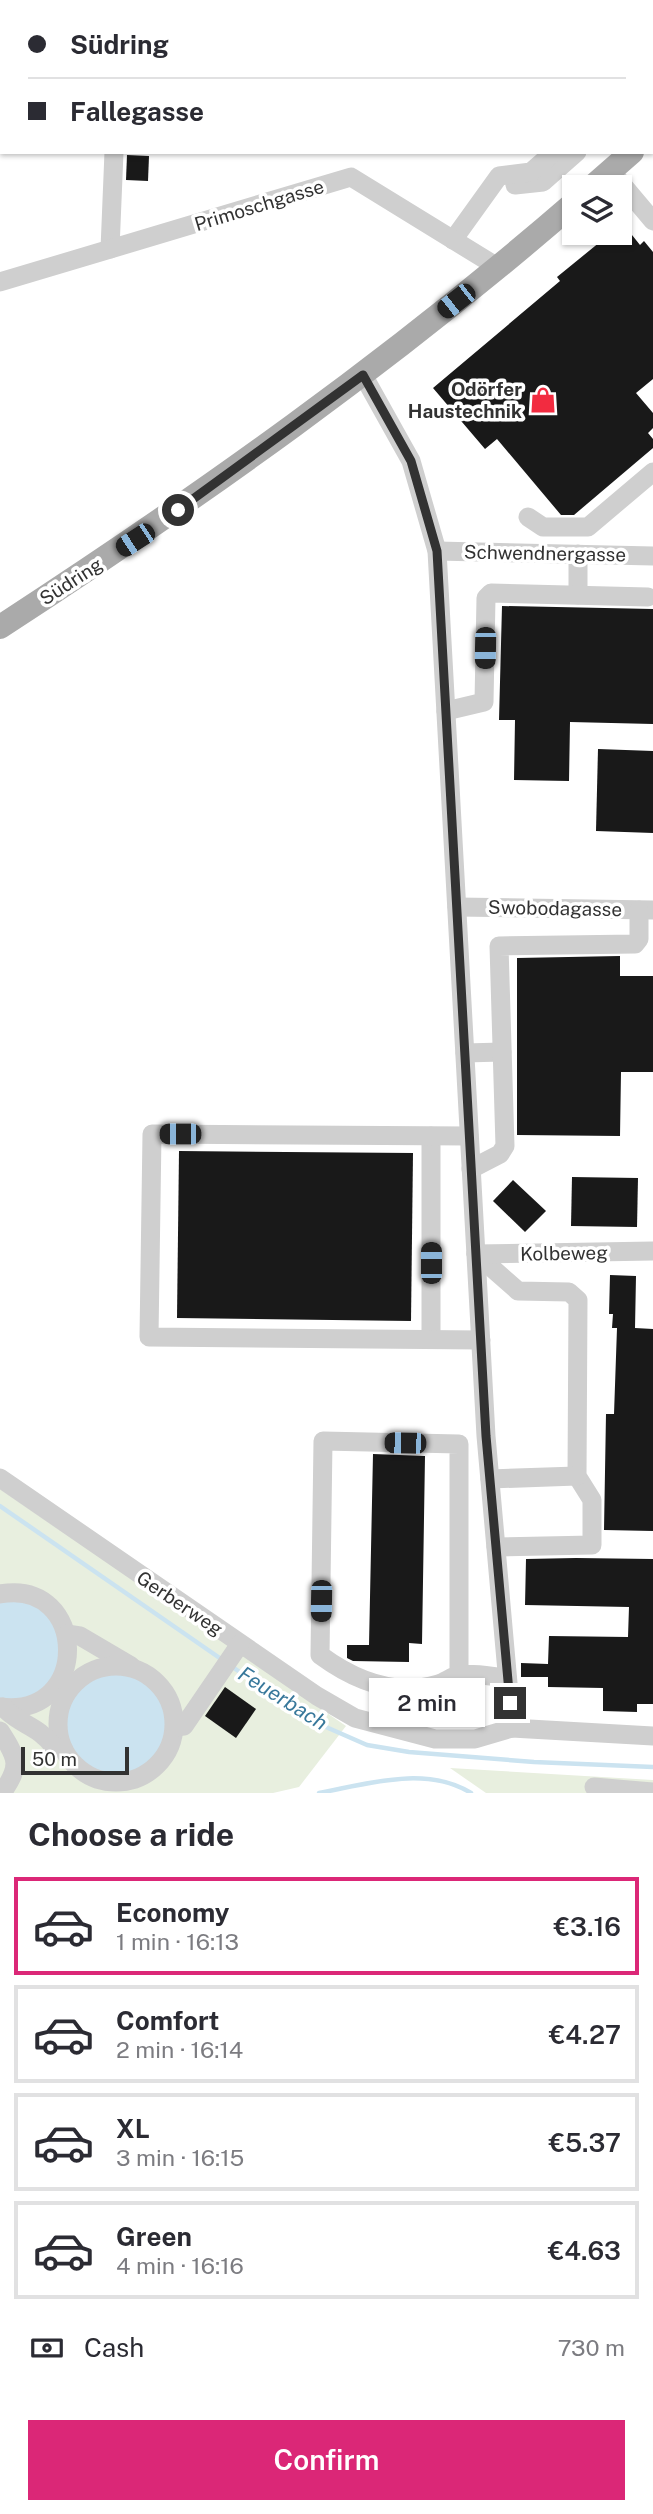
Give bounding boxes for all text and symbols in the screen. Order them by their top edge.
text: Südring [70,29,169,60]
text: Fallegasse [70,96,204,127]
street label: Primoschgasse [192,175,326,235]
map controls [562,175,632,245]
button: layers [562,175,632,245]
car [433,280,480,322]
place label: Odörfer Haustechnik [408,378,522,422]
shop icon: Odörfer Haustechnik [528,385,558,415]
route start [162,494,194,526]
car [112,520,159,560]
street label: Schwendnergasse [464,541,626,565]
street label: Südring [36,553,107,609]
car [475,627,496,669]
street label: Swobodagasse [488,896,622,920]
car [160,1124,202,1145]
street label: Kolbeweg [520,1241,608,1265]
car [421,1242,442,1284]
car [384,1432,427,1454]
street label: Gerberweg [133,1566,227,1640]
car [311,1580,332,1622]
water label: Feuerbach [234,1661,332,1735]
callout: 2 min [370,1678,486,1728]
route end [494,1687,526,1719]
text: 2 min [397,1689,457,1716]
scale bar [21,1744,130,1776]
text: 50 m [32,1748,77,1770]
text: Choose a ride [28,1816,234,1853]
icon: car [32,1895,95,1958]
text: Economy [116,1897,229,1928]
text: €3.16 [554,1911,621,1942]
text: 1 min · 16:13 [116,1928,239,1955]
icon: car [32,2003,95,2066]
text: Comfort [116,2005,219,2036]
text: €4.27 [549,2019,621,2050]
text: 2 min · 16:14 [116,2036,243,2063]
icon: car [32,2111,95,2174]
text: XL [116,2113,150,2144]
text: €5.37 [549,2127,621,2158]
text: 3 min · 16:15 [116,2144,244,2171]
icon: car [32,2219,95,2282]
text: Green [116,2221,192,2252]
text: €4.63 [548,2235,621,2266]
text: 4 min · 16:16 [116,2252,244,2279]
icon: cash [28,2329,66,2367]
text: Cash [84,2332,144,2363]
text: 730 m [558,2334,625,2361]
button: Confirm [28,2420,625,2500]

